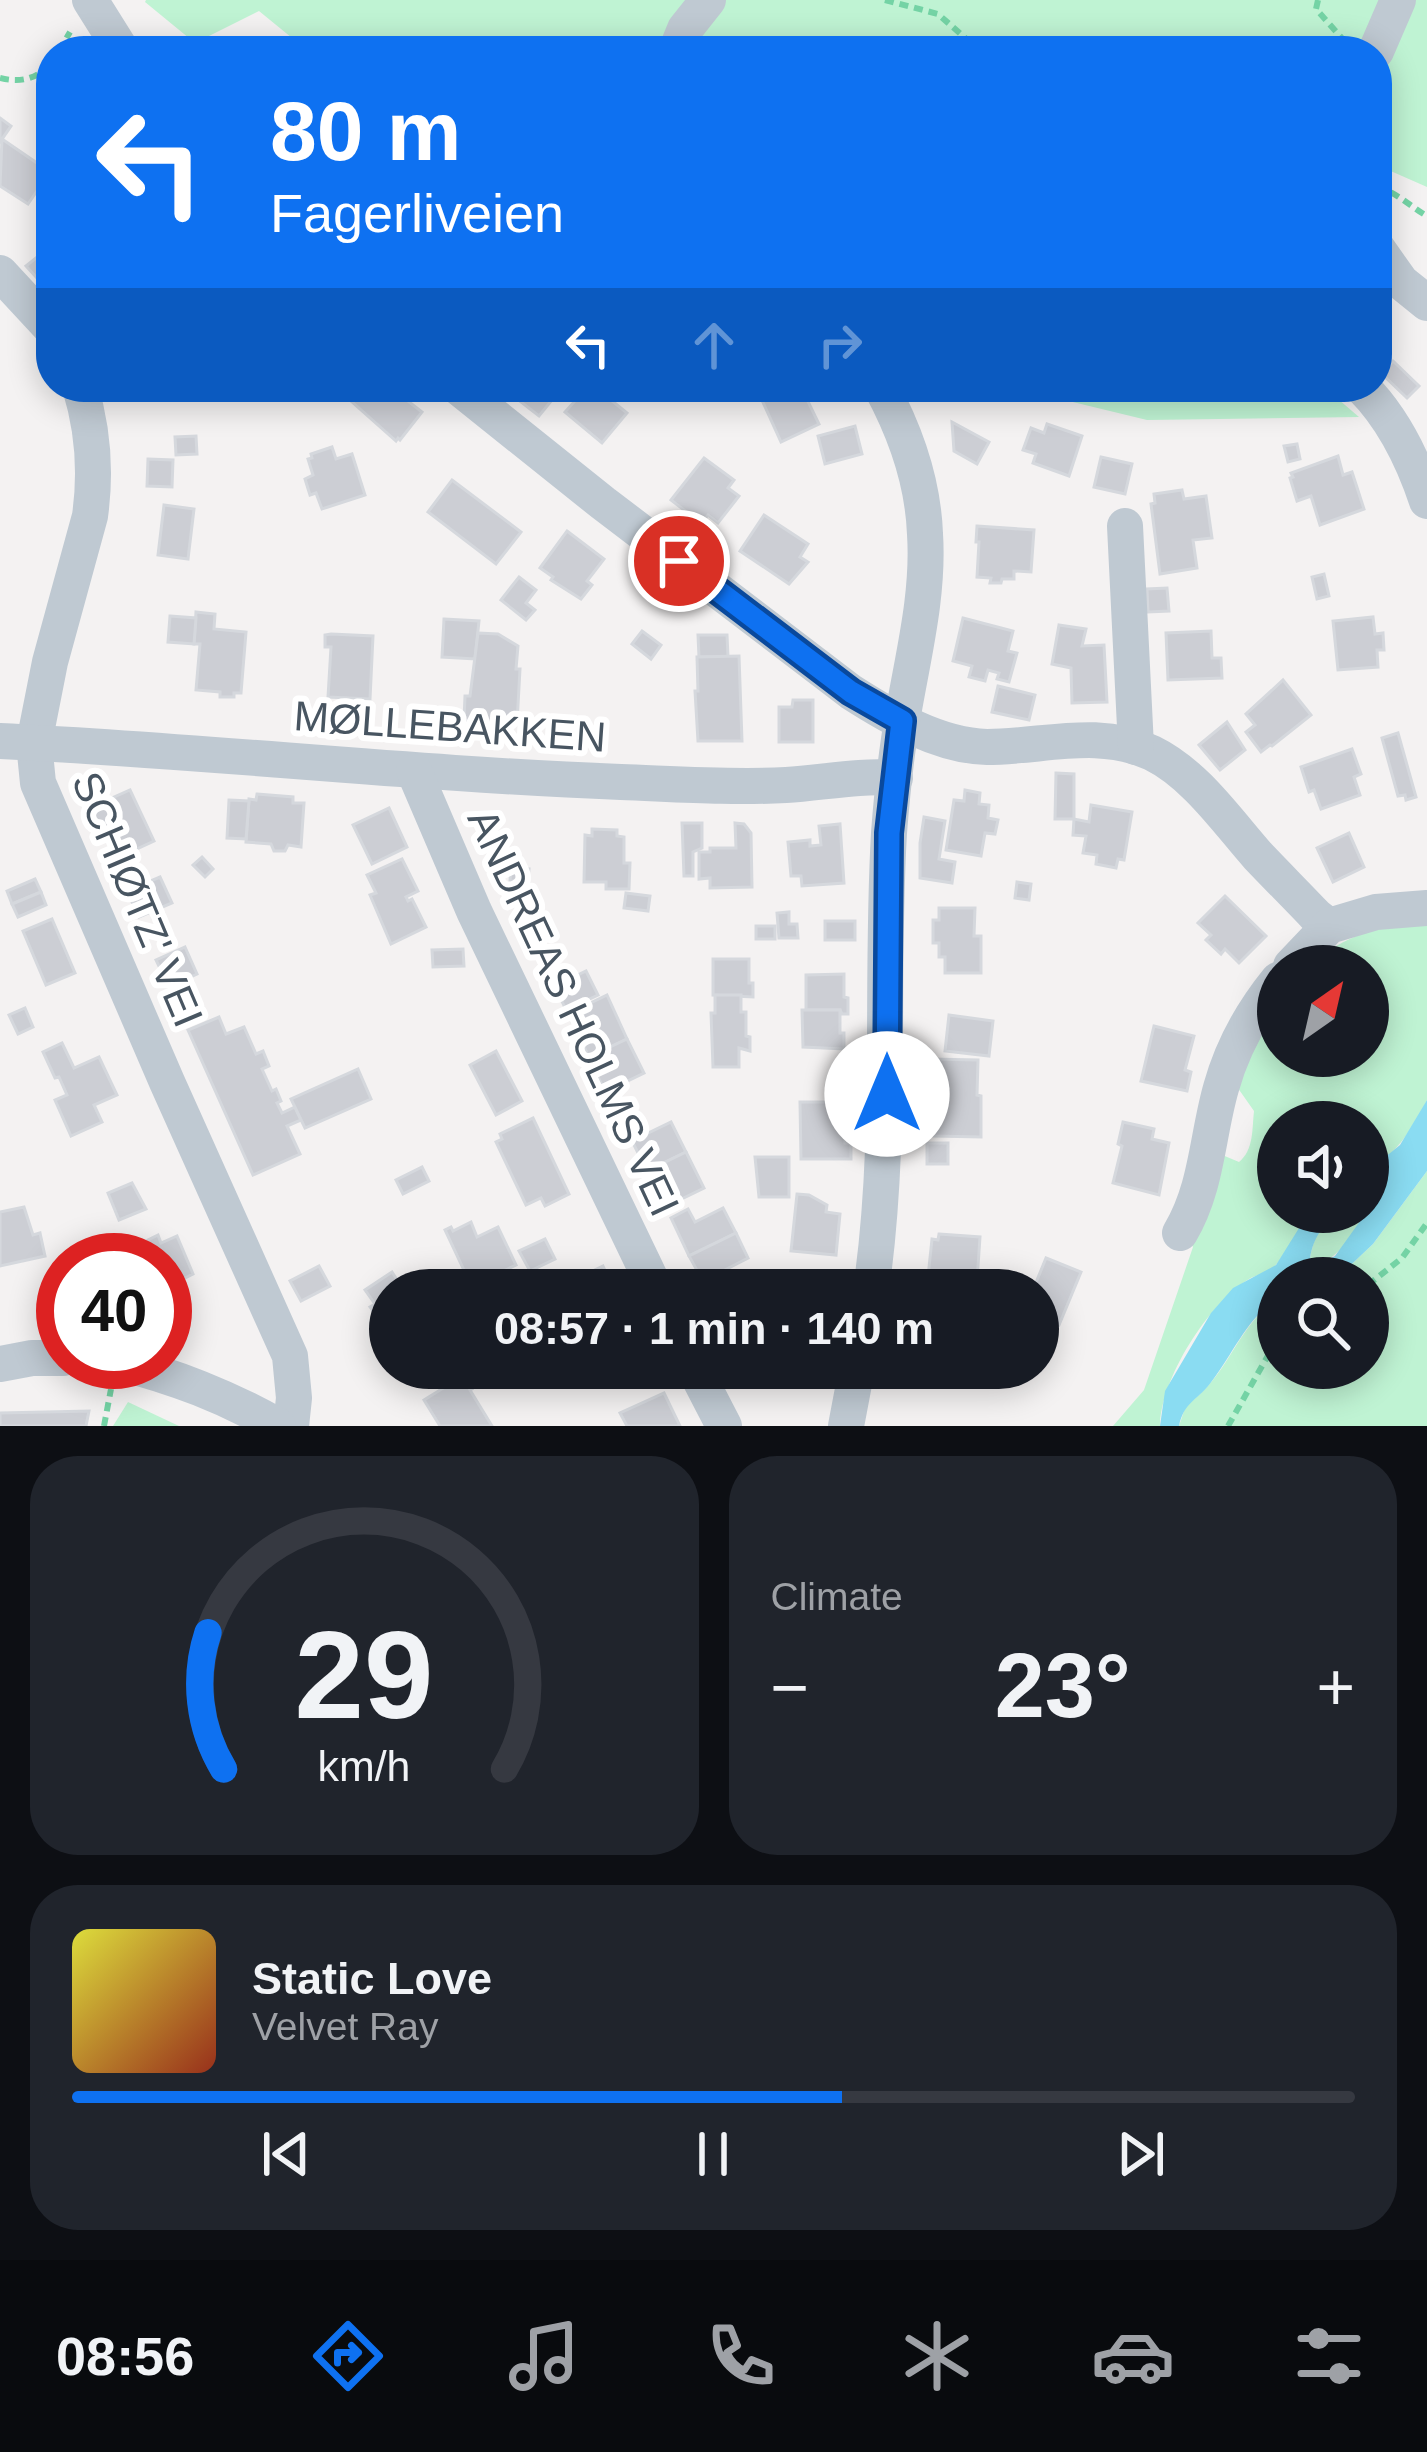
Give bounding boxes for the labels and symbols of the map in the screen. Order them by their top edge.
pin [628,510,730,612]
street label: MØLLEBAKKEN [292,692,608,761]
street label: SCHIØTZ' VEI [63,765,212,1033]
street label: ANDREAS HOLMS VEI [459,801,689,1223]
north arrow [1257,945,1389,1077]
position arrow [824,1031,950,1157]
speed limit sign: 40 [36,1233,192,1389]

